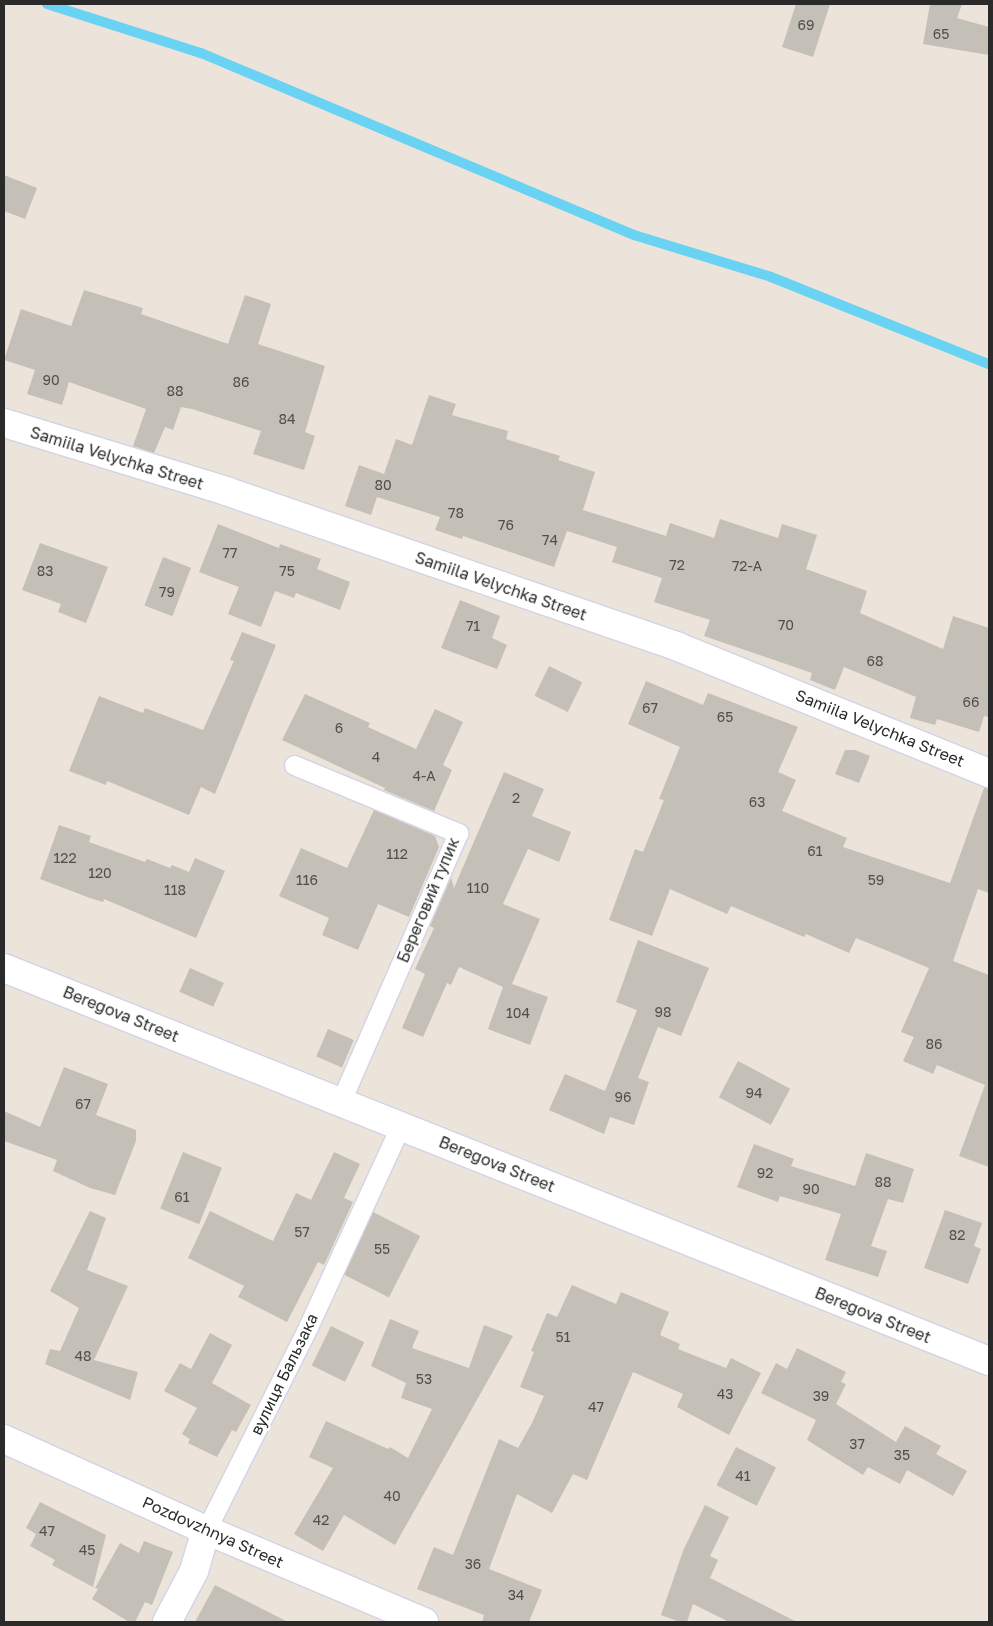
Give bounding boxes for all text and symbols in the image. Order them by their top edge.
house number: 69 [798,17,814,33]
house number: 65 [933,26,949,42]
house number: 90 [42,372,60,388]
house number: 86 [232,374,250,390]
house number: 88 [166,383,184,399]
house number: 84 [278,411,296,427]
street label: Samiila Velychka Street [28,422,206,494]
house number: 80 [374,477,392,493]
house number: 78 [448,505,464,521]
house number: 76 [498,517,514,533]
house number: 74 [542,532,558,548]
house number: 77 [223,545,237,561]
street label: Samiila Velychka Street [413,548,589,624]
house number: 72 [669,557,685,573]
house number: 72-А [732,558,762,574]
house number: 83 [37,563,53,579]
house number: 75 [279,563,295,579]
house number: 79 [159,584,175,600]
house number: 70 [778,617,794,633]
house number: 71 [466,618,480,634]
house number: 68 [866,653,884,669]
street label: Samiila Velychka Street [793,685,967,771]
house number: 66 [963,694,979,710]
house number: 67 [642,700,658,716]
house number: 65 [717,709,733,725]
house number: 6 [335,720,343,736]
house number: 4 [372,749,380,765]
house number: 4-А [412,768,436,784]
house number: 2 [512,790,520,806]
house number: 63 [749,794,765,810]
street label: Береговий тупик [393,835,463,965]
house number: 61 [807,843,823,859]
house number: 112 [386,846,408,862]
house number: 122 [53,850,77,866]
house number: 120 [88,865,112,881]
house number: 116 [296,872,318,888]
house number: 59 [868,872,884,888]
house number: 110 [467,880,489,896]
house number: 118 [164,882,186,898]
street label: Beregova Street [60,982,182,1046]
house number: 98 [654,1004,672,1020]
house number: 104 [506,1005,530,1021]
house number: 86 [925,1036,943,1052]
house number: 94 [745,1085,763,1101]
house number: 96 [615,1089,631,1105]
house number: 67 [75,1096,91,1112]
street label: Beregova Street [436,1132,558,1196]
house number: 92 [757,1165,773,1181]
house number: 88 [874,1174,892,1190]
house number: 90 [802,1181,820,1197]
house number: 61 [174,1189,190,1205]
house number: 57 [294,1224,310,1240]
house number: 82 [949,1227,965,1243]
house number: 55 [374,1241,390,1257]
street label: Beregova Street [812,1283,934,1347]
street label: вулиця Бальзака [246,1310,322,1438]
house number: 51 [556,1329,570,1345]
house number: 48 [74,1348,92,1364]
house number: 53 [416,1371,432,1387]
house number: 43 [717,1386,733,1402]
house number: 39 [813,1388,829,1404]
house number: 47 [588,1399,604,1415]
house number: 37 [849,1436,865,1452]
house number: 35 [894,1447,910,1463]
house number: 41 [735,1468,751,1484]
house number: 40 [383,1488,401,1504]
street label: Pozdovzhnya Street [139,1492,287,1572]
house number: 42 [313,1512,329,1528]
house number: 47 [39,1523,55,1539]
house number: 45 [79,1542,95,1558]
house number: 36 [465,1556,481,1572]
house number: 34 [508,1587,524,1603]

